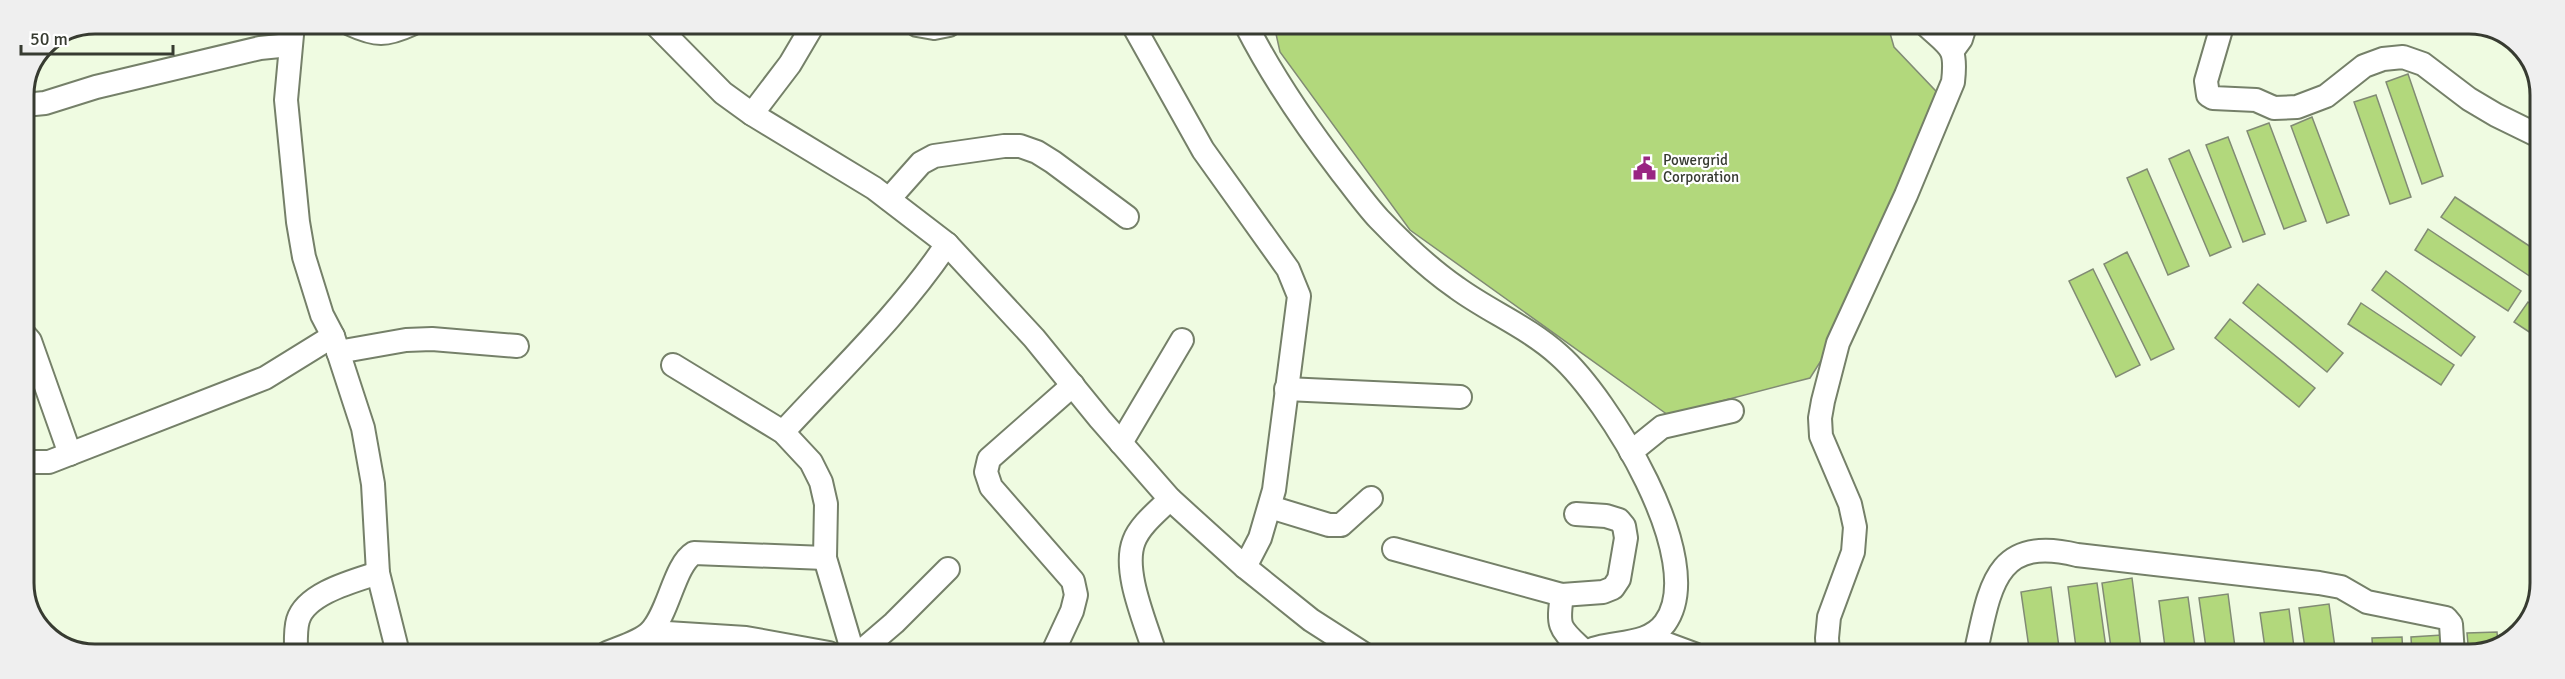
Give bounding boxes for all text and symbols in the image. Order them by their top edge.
scale bar [21,18,172,56]
text: 50 m [30,28,68,50]
place label: Powergrid Corporation [1663,151,1739,186]
public building icon: Powergrid Corporation [1632,156,1658,182]

